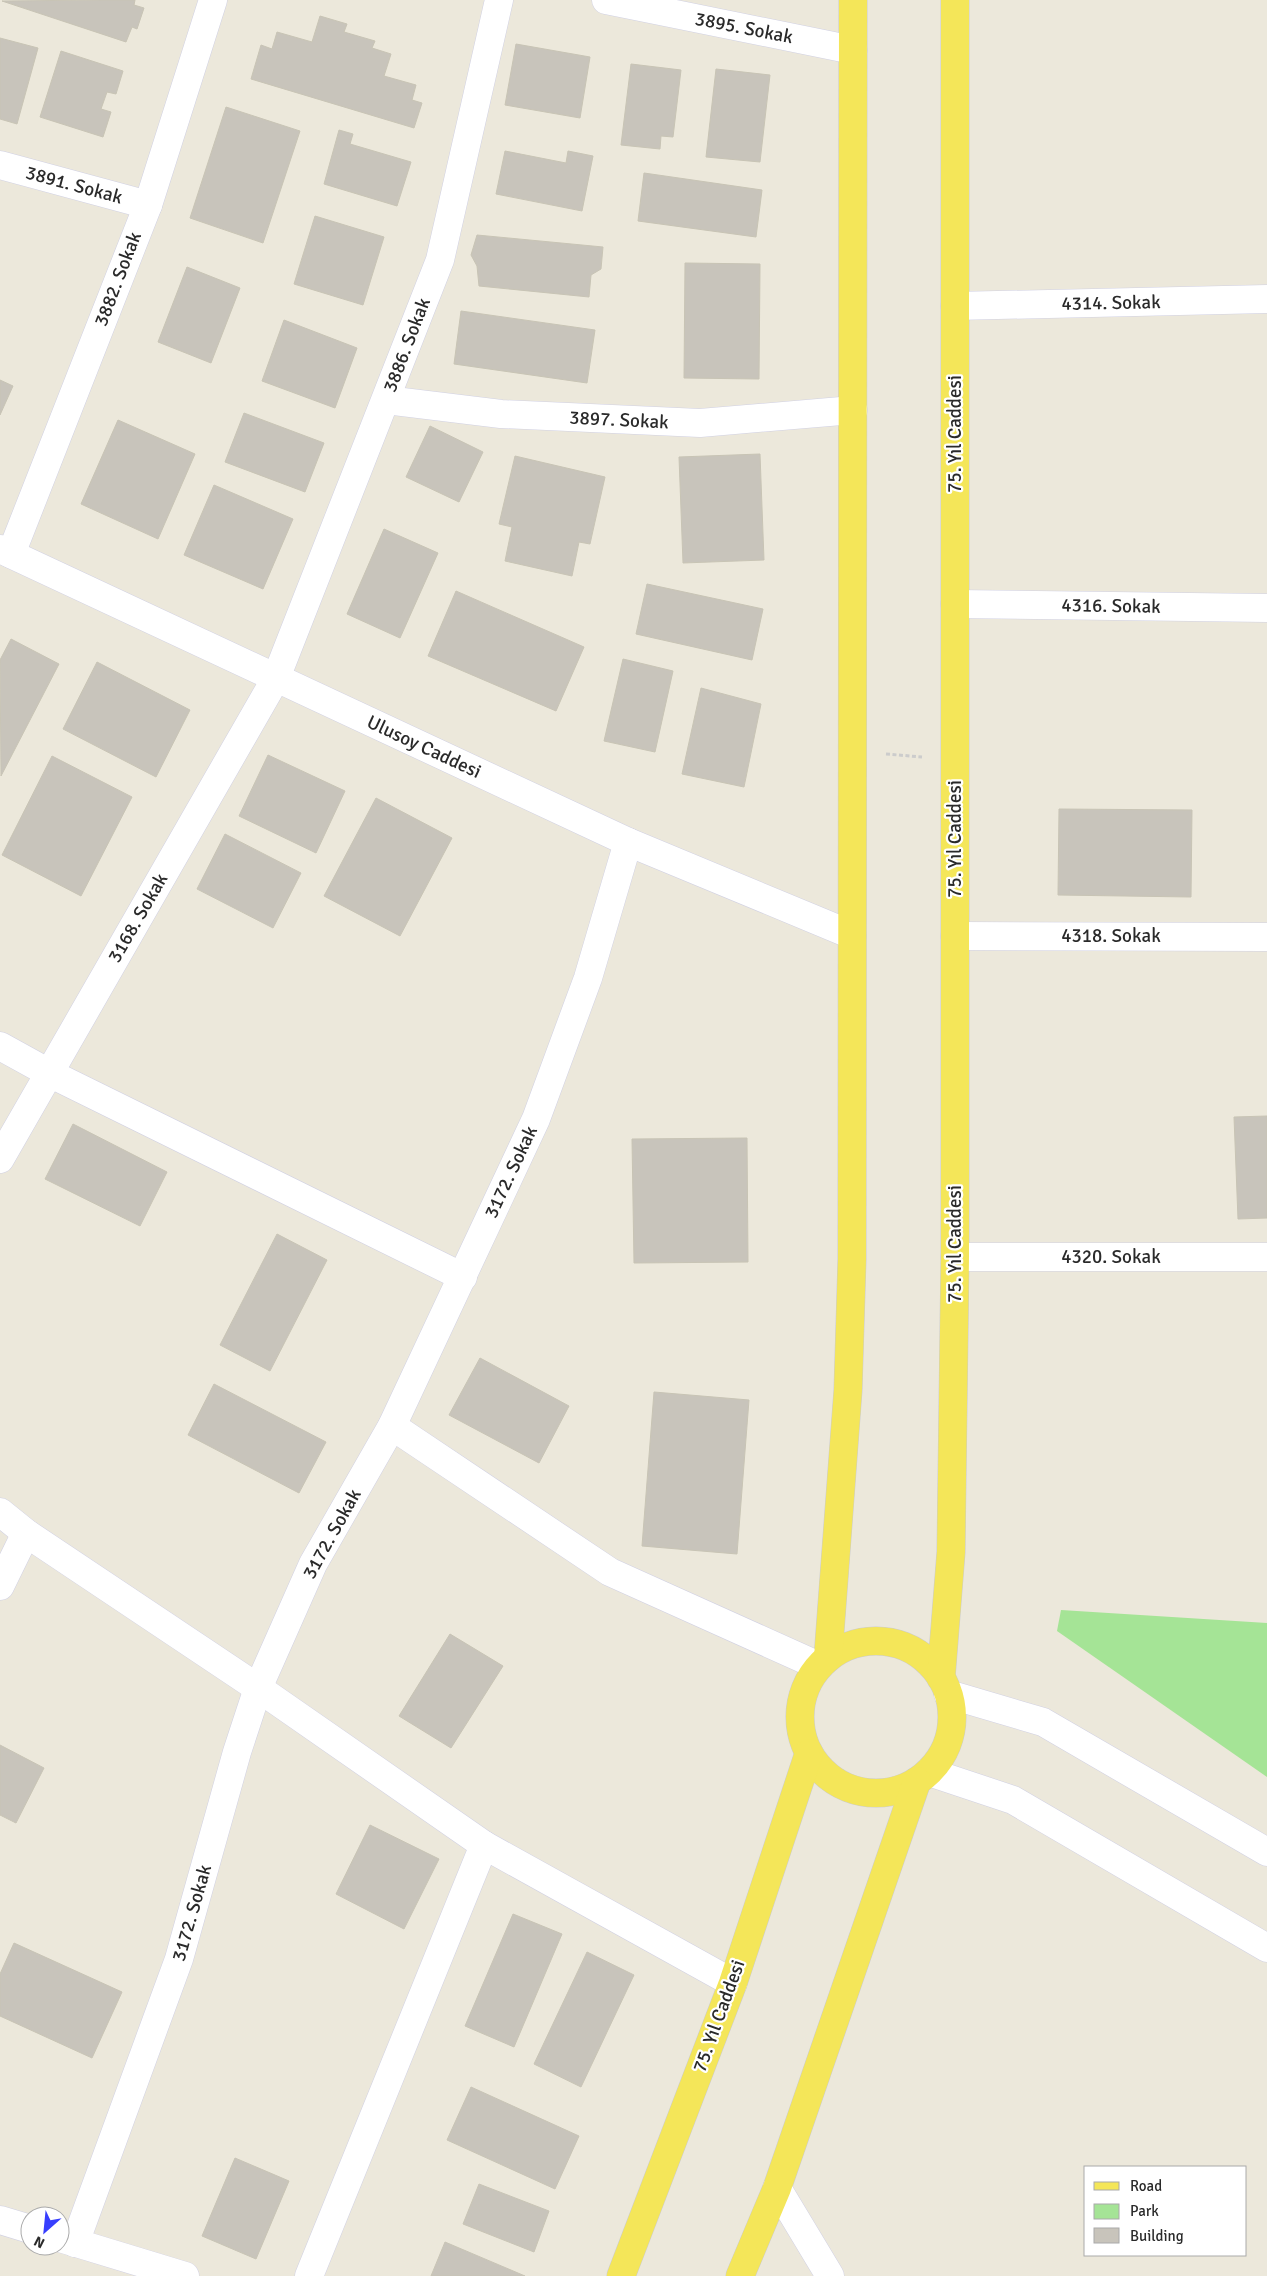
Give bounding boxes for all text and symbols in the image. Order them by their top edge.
street label: 3895. Sokak [693,7,796,49]
street label: 3891. Sokak [23,161,126,210]
street label: 3882. Sokak [89,228,147,330]
street label: 4314. Sokak [1061,290,1161,316]
street label: 3886. Sokak [378,294,436,396]
street label: 75. Yıl Caddesi [943,375,967,493]
street label: 3897. Sokak [569,405,670,435]
street label: 4316. Sokak [1061,593,1161,619]
street label: Ulusoy Caddesi [363,710,485,784]
street label: 75. Yıl Caddesi [943,780,967,898]
street label: 3168. Sokak [103,869,173,967]
street label: 4318. Sokak [1061,924,1161,948]
street label: 3172. Sokak [479,1121,543,1222]
street label: 75. Yıl Caddesi [943,1185,967,1303]
street label: 4320. Sokak [1061,1245,1161,1269]
street label: 3172. Sokak [297,1484,367,1583]
street label: 3172. Sokak [167,1861,217,1964]
street label: 75. Yıl Caddesi [688,1957,750,2075]
legend [1084,2166,1247,2256]
text: Road [1130,2177,1162,2195]
text: Park [1130,2202,1159,2220]
north arrow [20,2206,70,2256]
text: Building [1130,2227,1184,2245]
text: N [31,2232,48,2252]

